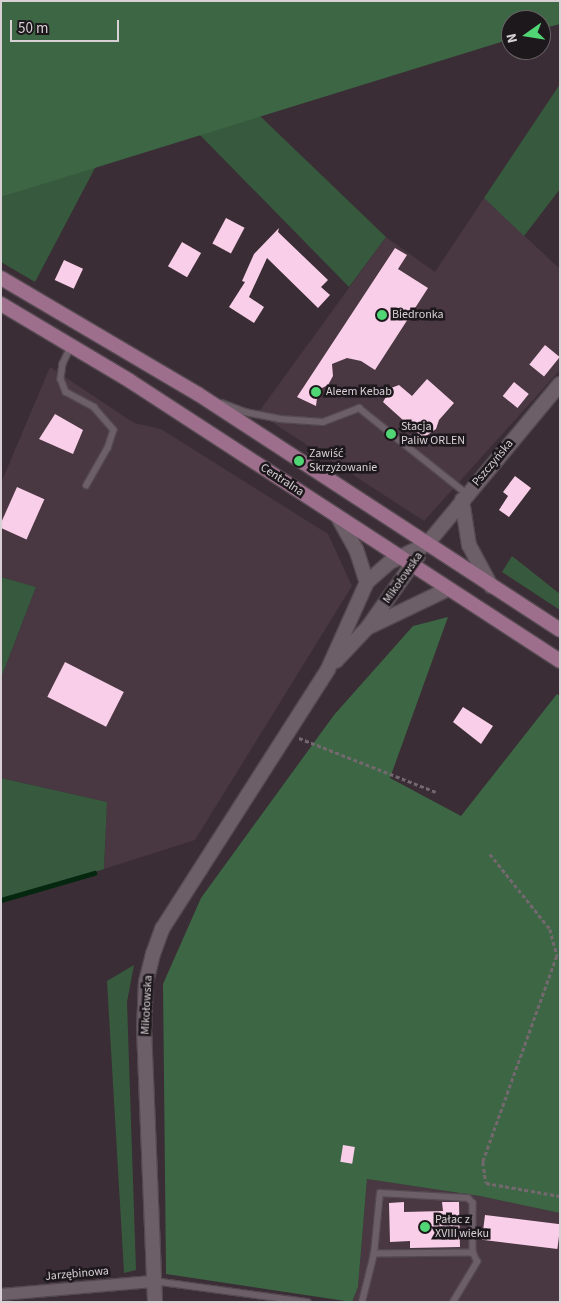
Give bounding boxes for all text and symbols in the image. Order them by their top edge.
scale bar [12,10,121,42]
north arrow [501,10,551,60]
text: 50 m [18,18,48,39]
text: N [502,31,523,45]
place label: Biedronka [392,308,444,322]
marker: Biedronka [376,309,388,321]
place label: Aleem Kebab [326,385,392,399]
marker: Aleem Kebab [310,386,322,398]
place label: Stacja Paliw ORLEN [401,420,465,448]
marker: Stacja Paliw ORLEN [385,428,397,440]
street label: Pszczyńska [469,437,517,489]
place label: Zawiść Skrzyżowanie [309,447,377,475]
marker: Zawiść Skrzyżowanie [293,455,305,467]
street label: Centralna [258,461,306,499]
street label: Mikołowska [380,550,426,606]
street label: Mikołowska [138,975,156,1035]
place label: Pałac z XVIII wieku [435,1213,489,1241]
marker: Pałac z XVIII wieku [419,1221,431,1233]
street label: Jarzębinowa [44,1264,110,1284]

